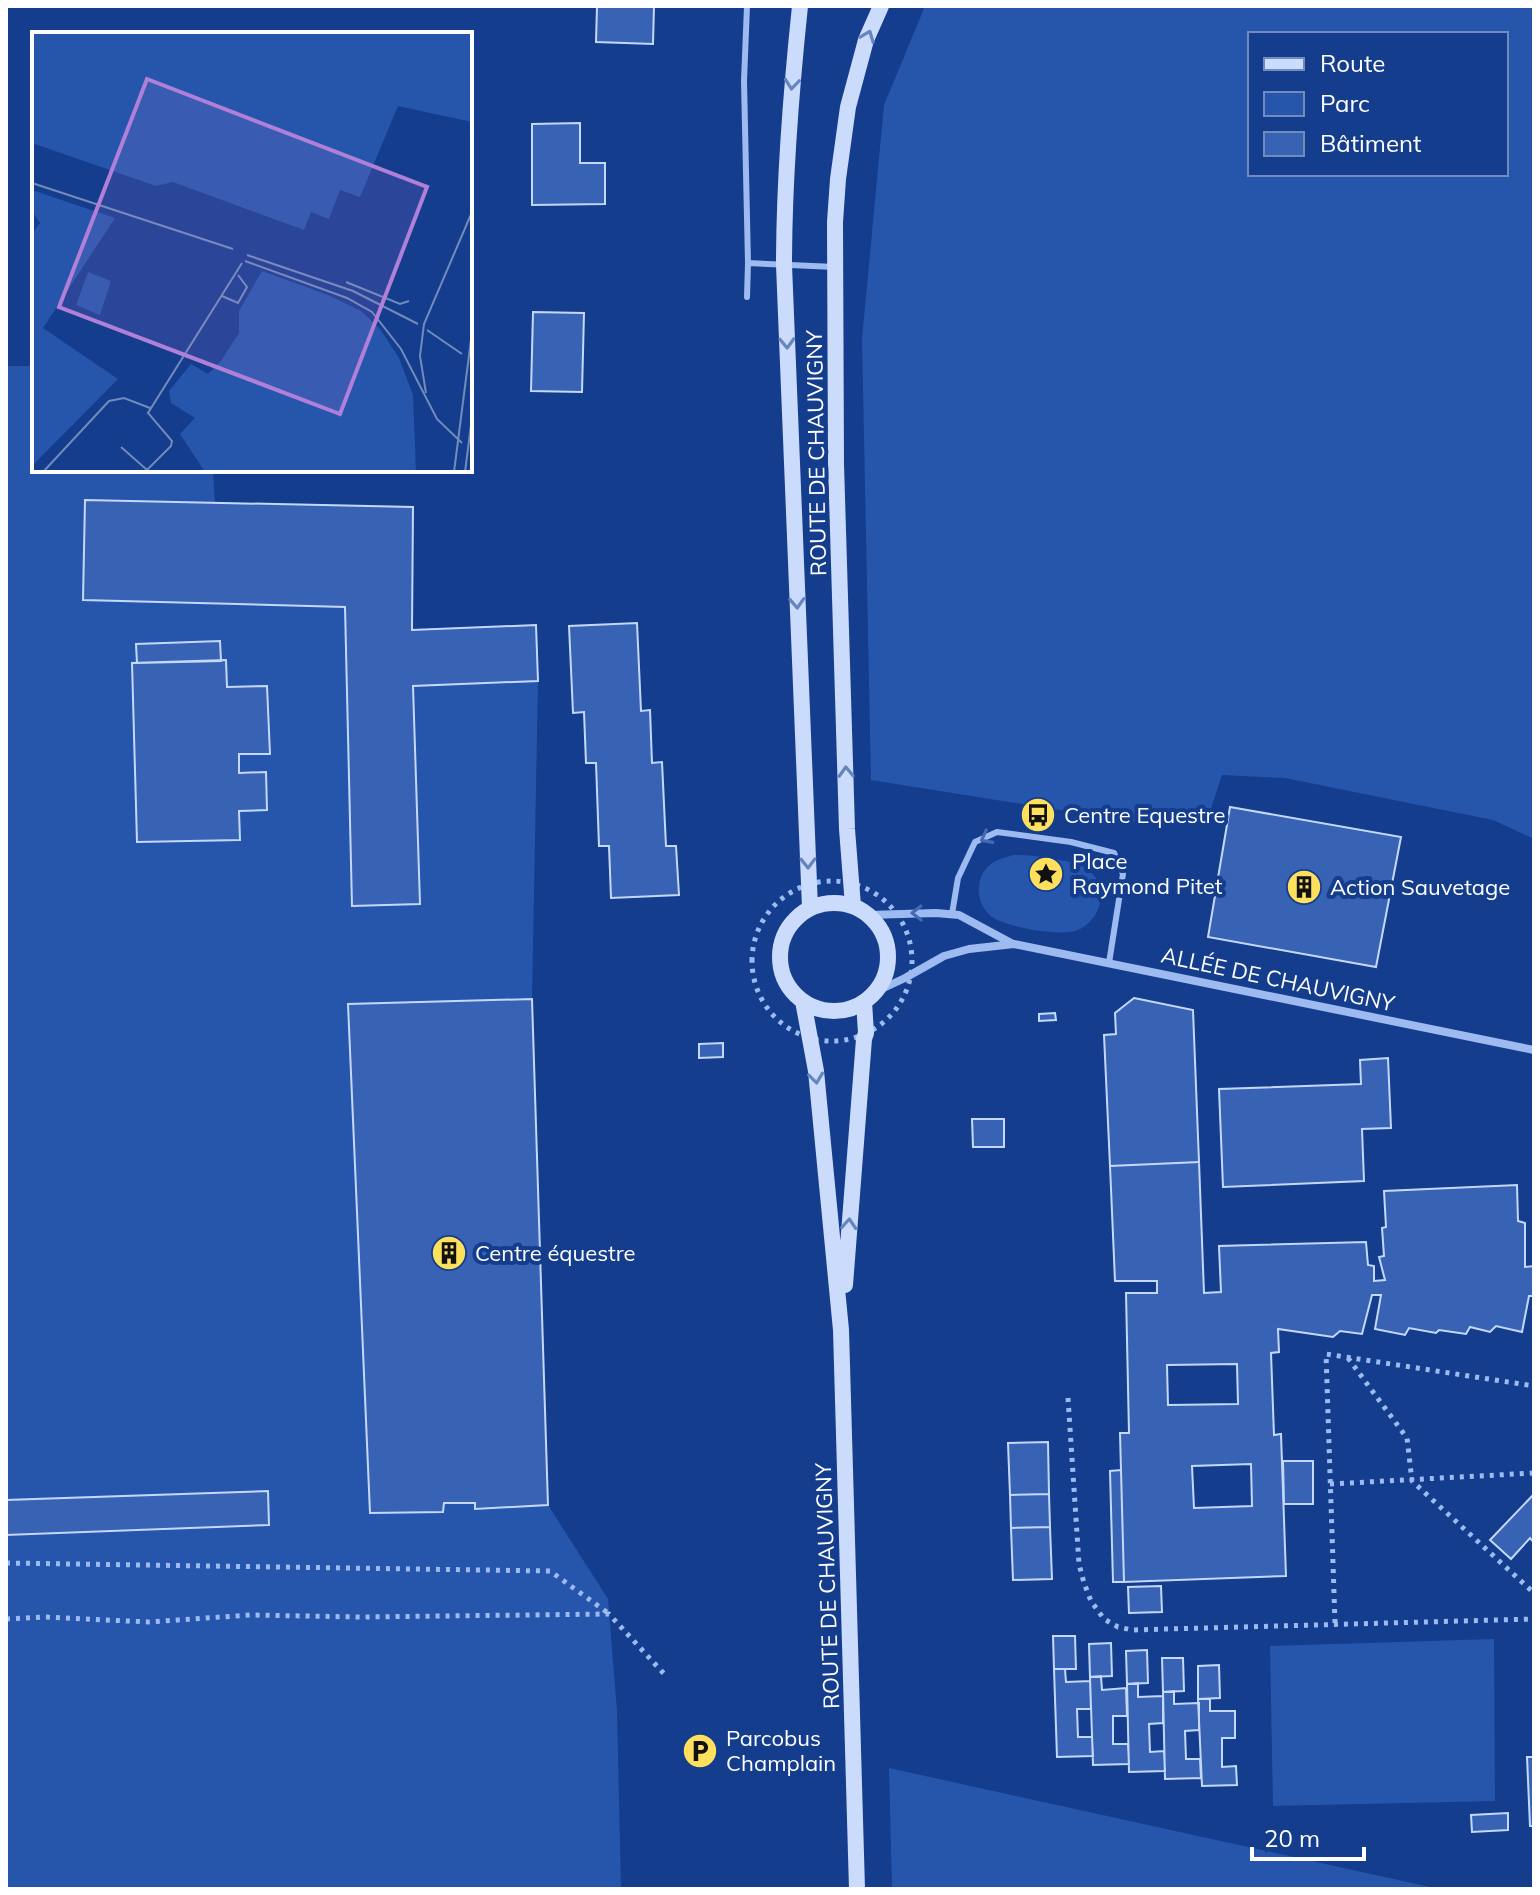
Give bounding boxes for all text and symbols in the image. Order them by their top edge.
one-way arrow [858,30,875,44]
inset map [32,32,472,472]
legend [1248,32,1508,176]
text: Route [1320,48,1385,78]
one-way arrow [784,78,801,91]
text: Parc [1320,88,1370,118]
text: Bâtiment [1320,128,1421,158]
street label: ROUTE DE CHAUVIGNY [800,329,832,576]
one-way arrow [778,337,795,350]
one-way arrow [788,597,805,610]
one-way arrow [837,765,854,778]
bus stop icon: Centre Equestre [1019,796,1057,834]
place label: Centre Equestre [1064,801,1225,829]
one-way arrow [979,829,994,844]
place label: Place Raymond Pitet [1072,847,1223,900]
place icon: Place Raymond Pitet [1027,855,1065,893]
one-way arrow [800,857,817,870]
building icon: Action Sauvetage [1285,868,1323,906]
place label: Action Sauvetage [1330,873,1510,901]
one-way arrow [910,904,923,922]
street label: ALLÉE DE CHAUVIGNY [1159,941,1398,1018]
one-way arrow [808,1072,825,1085]
one-way arrow [841,1218,858,1231]
building icon: Centre équestre [430,1234,468,1272]
place label: Centre équestre [475,1239,636,1267]
street label: ROUTE DE CHAUVIGNY [809,1462,845,1710]
place label: Parcobus Champlain [726,1724,836,1777]
parking icon: Parcobus Champlain [681,1732,719,1770]
scale bar [1252,1811,1364,1861]
text: 20 m [1264,1823,1320,1853]

